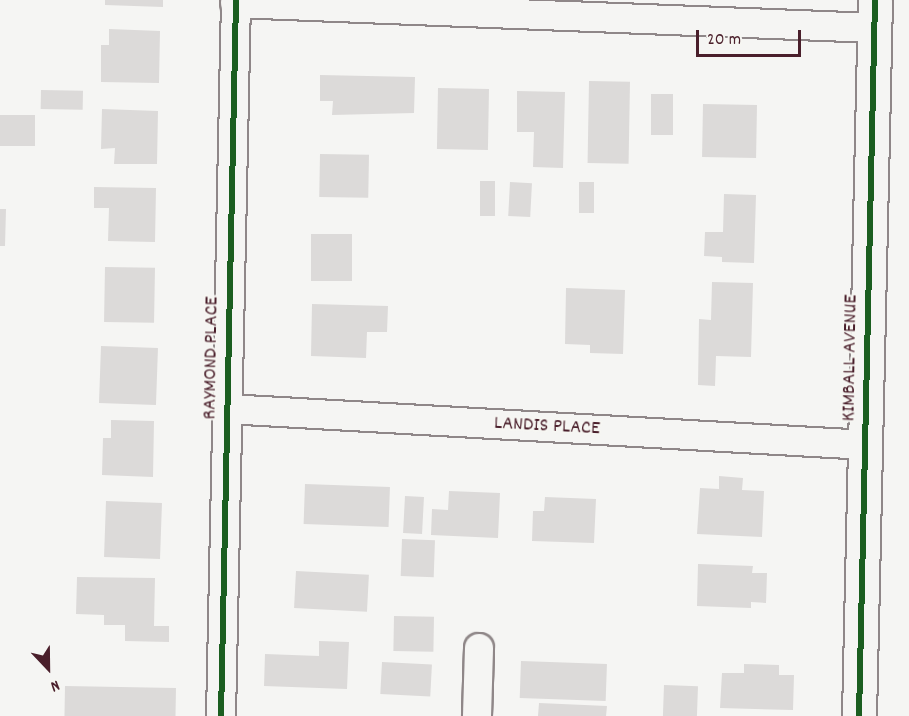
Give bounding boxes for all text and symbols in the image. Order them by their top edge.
scale bar [699,18,804,56]
text: 20 m [707,28,741,53]
street label: KIMBALL AVENUE [838,294,864,422]
street label: RAYMOND PLACE [199,296,225,420]
street label: LANDIS PLACE [493,412,601,442]
north arrow [18,638,78,698]
text: N [47,673,63,697]

